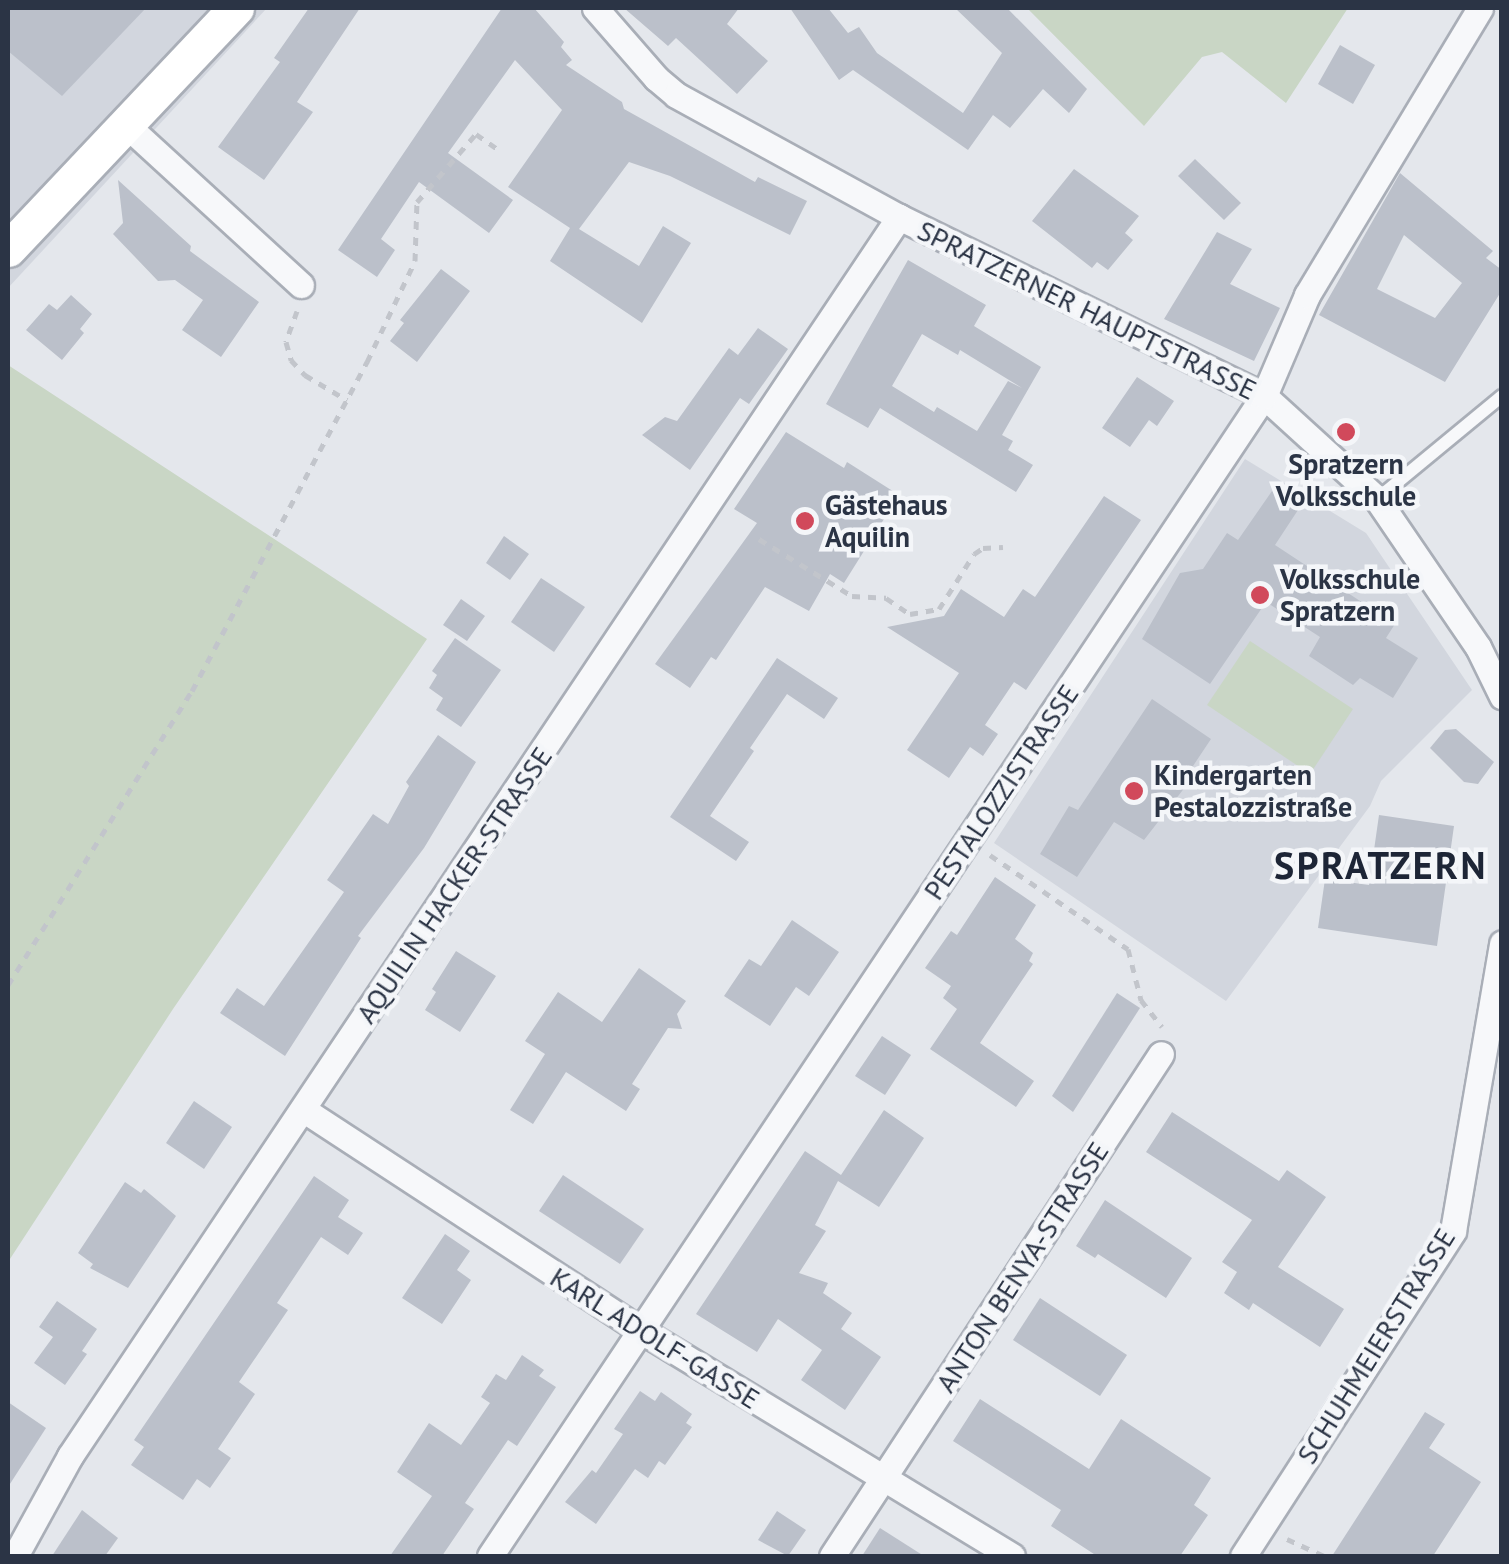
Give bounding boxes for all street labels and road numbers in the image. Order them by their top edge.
street label: SPRATZERNER HAUPTSTRASSE [912,213,1262,407]
street label: PESTALOZZISTRASSE [917,678,1085,906]
street label: AQUILIN HACKER-STRASSE [349,741,559,1029]
street label: ANTON BENYA-STRASSE [928,1136,1116,1398]
street label: SCHUHMEIERSTRASSE [1290,1222,1462,1470]
street label: KARL ADOLF-GASSE [543,1260,767,1416]

